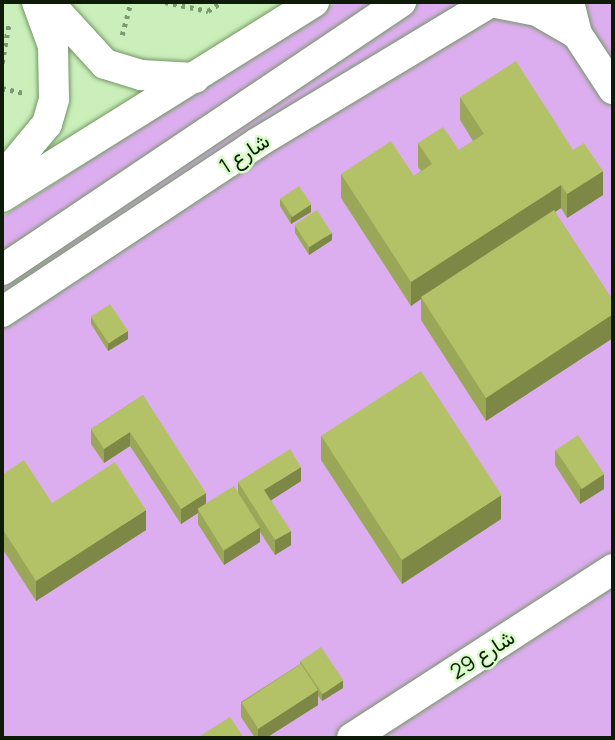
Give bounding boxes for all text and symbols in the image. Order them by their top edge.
street label: شارع 1 [214,128,274,178]
street label: شارع 29 [445,624,519,684]

